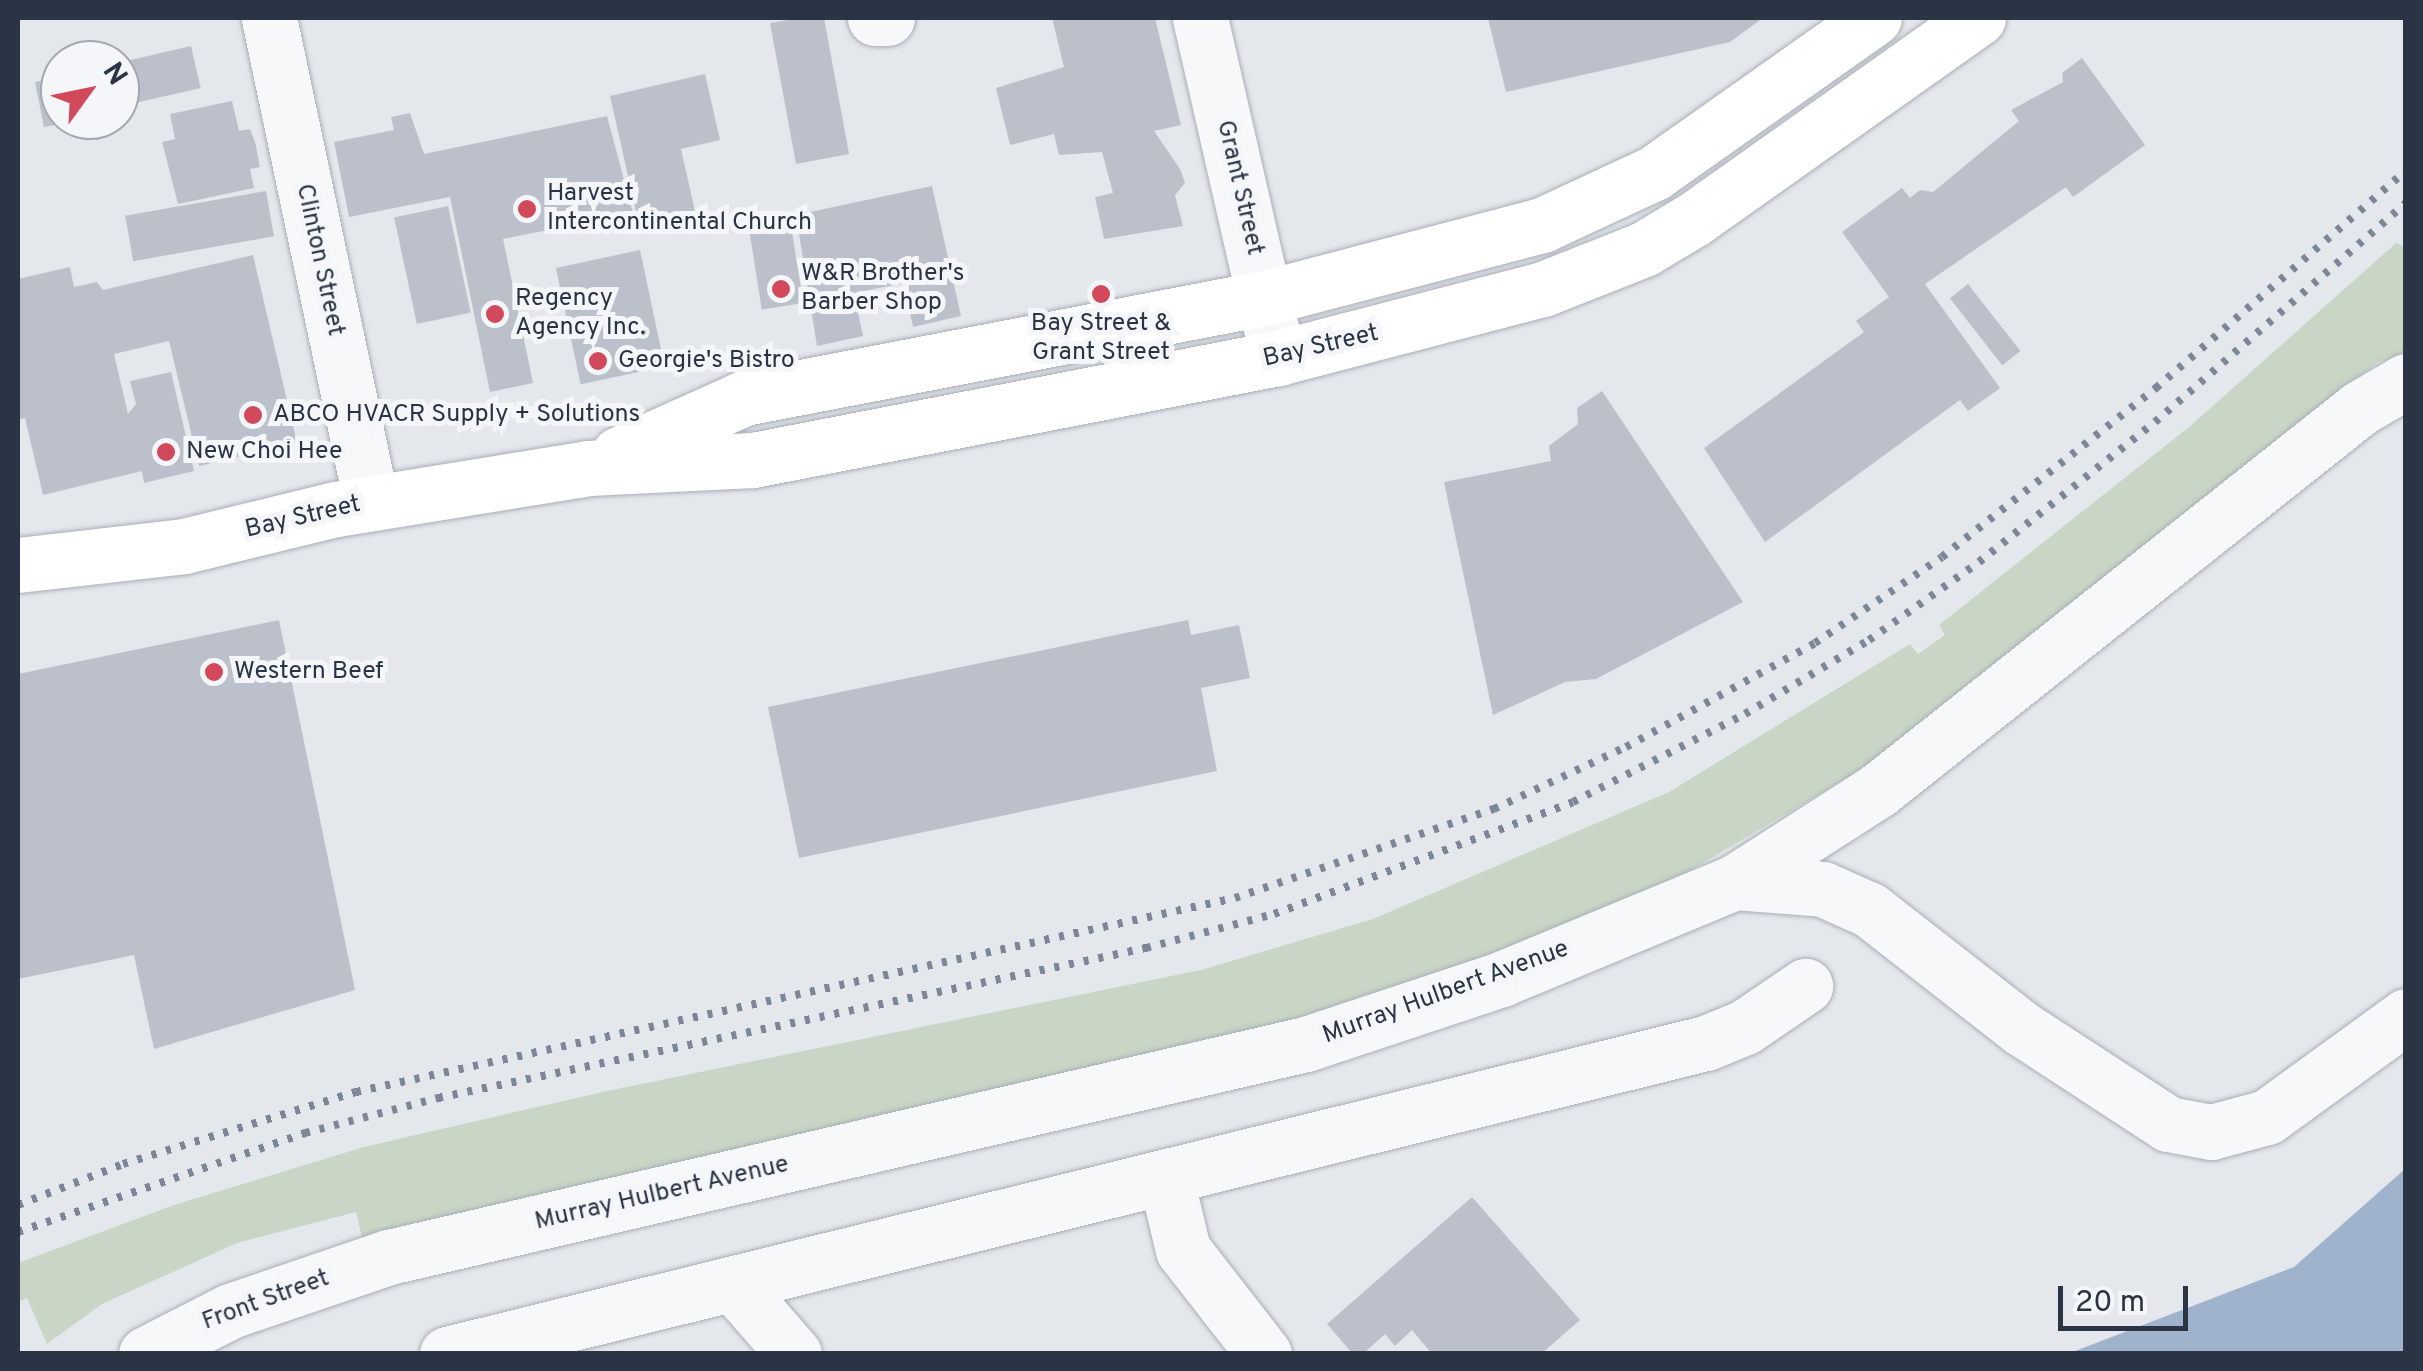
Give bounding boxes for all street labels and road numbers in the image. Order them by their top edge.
street label: Grant Street [1209,118,1269,258]
street label: Clinton Street [288,181,350,339]
street label: Bay Street [1260,319,1382,375]
street label: Bay Street [242,490,364,546]
street label: Murray Hulbert Avenue [1318,934,1574,1052]
street label: Murray Hulbert Avenue [532,1150,792,1238]
street label: Front Street [198,1264,334,1338]

